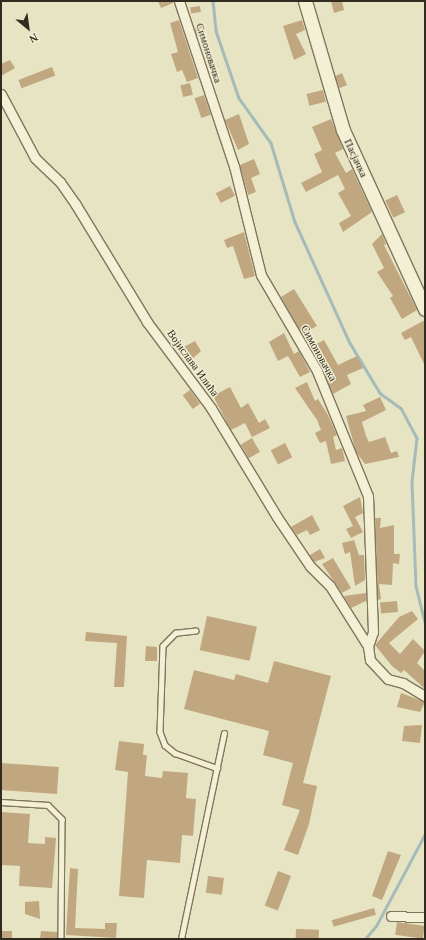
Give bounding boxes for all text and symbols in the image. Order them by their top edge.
north arrow [8,8,48,48]
street label: Симоновачка [193,21,225,85]
text: N [27,31,40,46]
street label: Пасјачка [341,137,371,179]
street label: Симоновачка [298,323,340,383]
street label: Војислава Илића [164,327,222,399]

